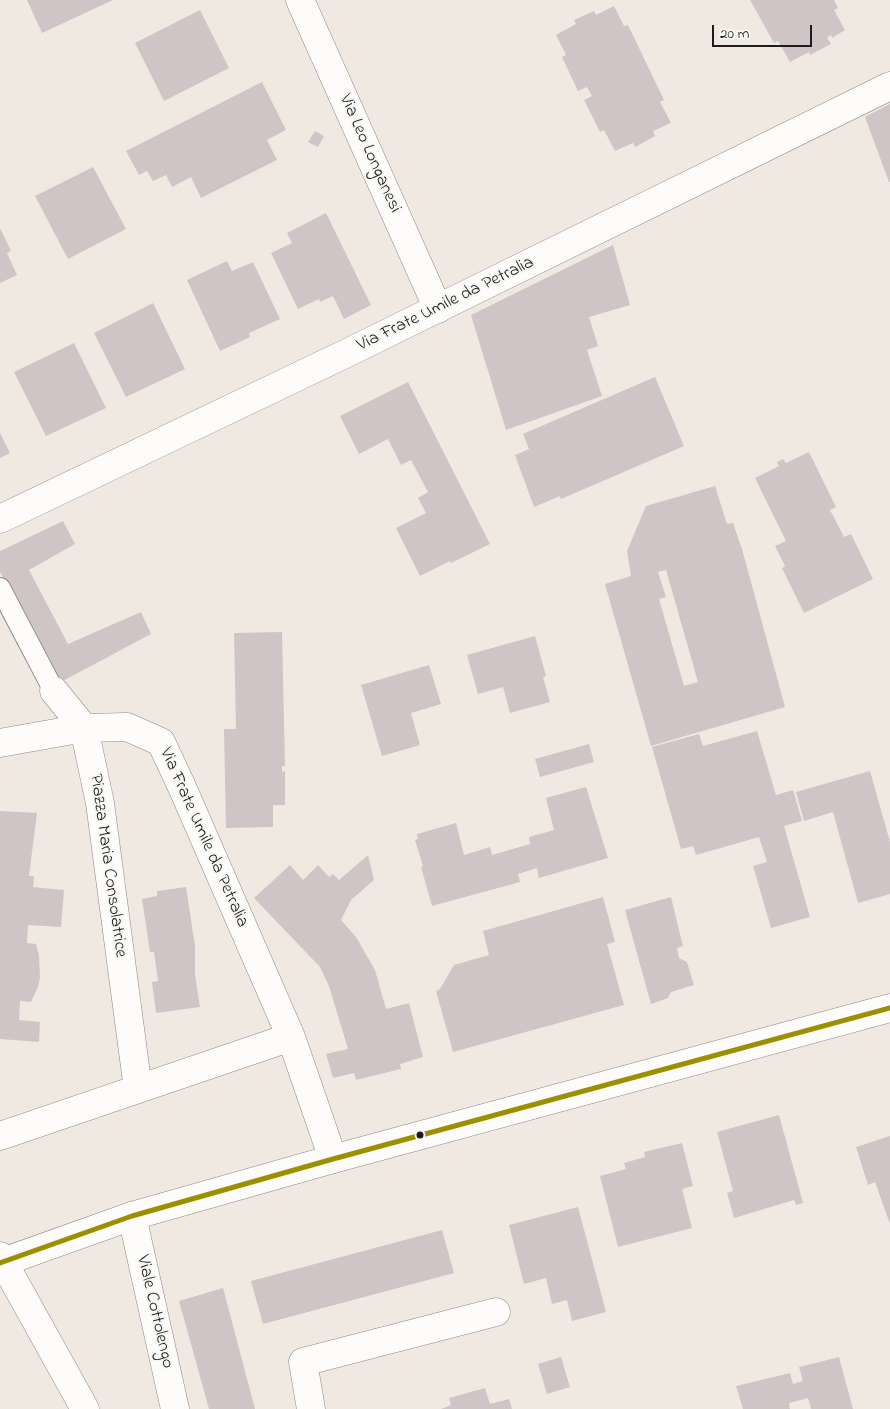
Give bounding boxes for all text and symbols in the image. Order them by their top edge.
scale bar [715,15,815,47]
text: 20 m [720,23,749,45]
street label: Via Leo Longanesi [333,91,405,217]
street label: Via Frate Umile da Petralia [354,253,538,357]
street label: Via Frate Umile da Petralia [154,745,252,931]
street label: Piazza Maria Consolatrice [83,773,131,959]
unlabelled marker [415,1130,425,1140]
street label: Viale Cottolengo [130,1253,178,1371]

